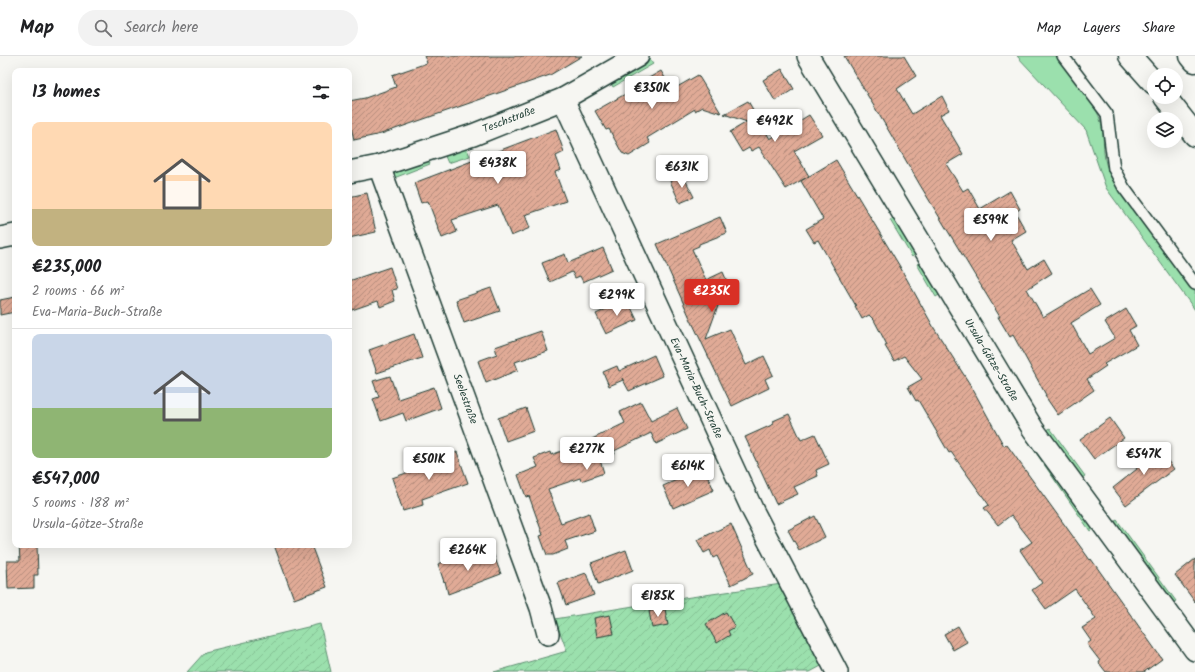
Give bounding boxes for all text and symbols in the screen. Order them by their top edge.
search box [78,10,358,46]
text: Map [20,13,54,43]
text: Search here [124,16,198,40]
icon: search [92,17,114,39]
text: Map [1037,17,1061,39]
text: Layers [1083,17,1121,39]
text: Share [1143,17,1175,39]
map controls [1147,68,1183,148]
button: locate [1147,68,1183,104]
pin: €350K [624,76,680,110]
text: €350K [634,78,670,99]
text: 13 homes [32,79,100,106]
icon: filters [310,81,332,103]
street label: Teschstraße [480,102,538,138]
pin: €492K [747,109,803,143]
text: €492K [756,111,794,132]
button: layers [1147,112,1183,148]
icon: home [146,148,218,220]
pin: €438K [470,151,526,185]
text: €438K [479,153,517,174]
pin: €631K [654,155,710,189]
text: €631K [665,157,699,178]
pin: €599K [963,208,1019,242]
text: €599K [973,210,1009,231]
text: €235,000 [32,254,101,281]
pin: €235K [684,279,740,313]
text: 2 rooms · 66 m² [32,281,124,302]
text: €235K [693,281,731,302]
pin: €299K [589,283,645,317]
text: €299K [599,285,635,306]
text: Eva-Maria-Buch-Straße [32,302,162,323]
street label: Ursula-Götze-Straße [959,315,1023,405]
street label: Eva-Maria-Buch-Straße [665,334,727,442]
icon: home [146,360,218,432]
street label: Seelestraße [448,371,482,427]
pin: €277K [559,437,615,471]
text: €277K [569,439,605,460]
pin: €547K [1116,442,1172,476]
text: €547K [1126,444,1162,465]
pin: €501K [401,447,457,481]
text: €501K [412,449,446,470]
pin: €614K [660,454,716,488]
text: €614K [671,456,705,477]
text: €547,000 [32,466,99,493]
text: 5 rooms · 188 m² [32,493,129,514]
text: Ursula-Götze-Straße [32,514,143,535]
pin: €264K [440,538,496,572]
text: €264K [449,540,487,561]
pin: €185K [630,584,686,618]
text: €185K [641,586,675,607]

